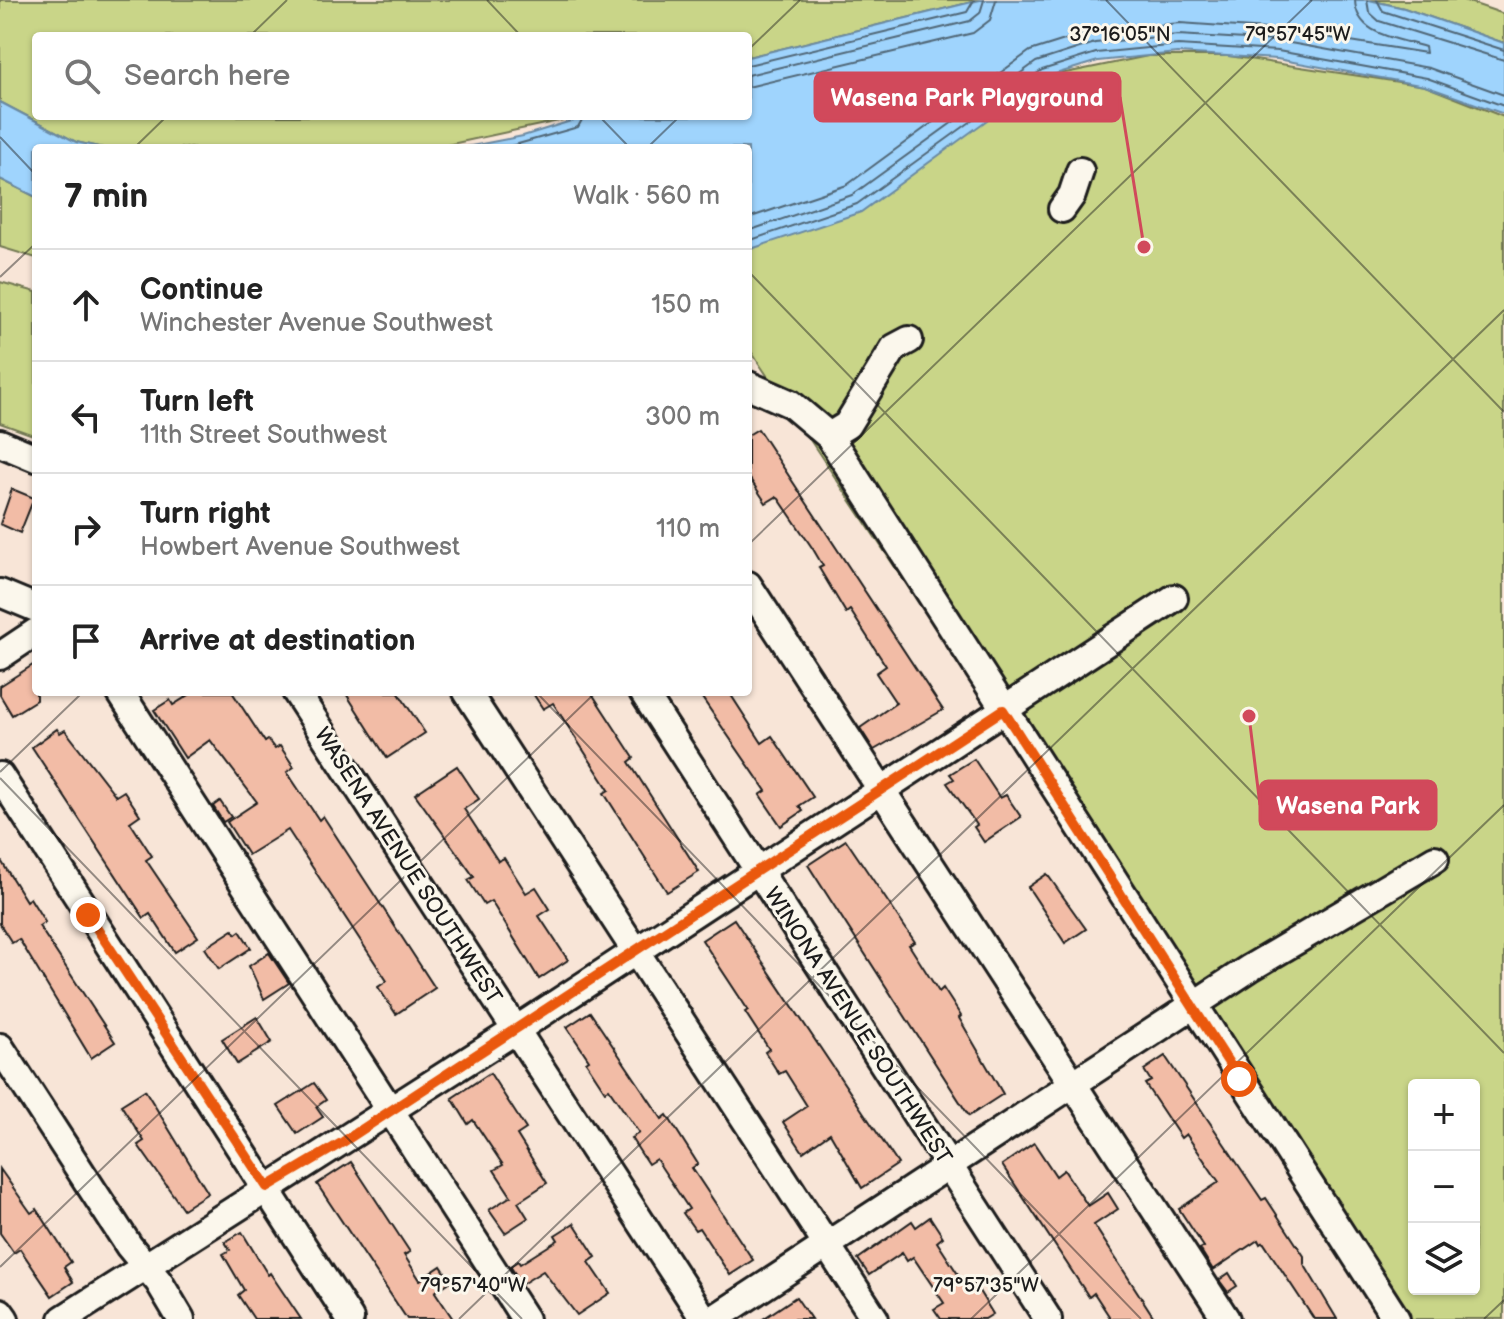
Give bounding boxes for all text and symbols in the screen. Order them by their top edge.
text: 37°16'05"N [1069,23,1171,47]
text: 79°57'45"W [1245,23,1351,47]
search box [32,32,752,120]
icon: search [60,54,104,98]
text: Search here [124,58,290,94]
callout: Wasena Park Playground [815,73,1120,121]
text: Wasena Park Playground [831,84,1104,113]
text: 7 min [64,176,148,217]
text: Walk · 560 m [573,181,720,212]
text: Continue [140,272,263,308]
icon: ahead [64,283,108,327]
text: 150 m [651,290,720,321]
text: Winchester Avenue Southwest [140,308,493,339]
text: Turn left [140,384,254,420]
icon: left [64,395,108,439]
text: 300 m [645,402,720,433]
text: 11th Street Southwest [140,420,387,451]
text: Turn right [140,496,271,532]
icon: right [64,507,108,551]
text: 110 m [656,514,720,545]
text: Howbert Avenue Southwest [140,532,460,563]
icon: arrive [64,619,108,663]
text: Arrive at destination [140,623,416,659]
street label: WASENA AVENUE SOUTHWEST [308,722,507,1009]
callout: Wasena Park [1260,781,1436,829]
text: Wasena Park [1276,792,1420,821]
street label: WINONA AVENUE SOUTHWEST [758,882,958,1169]
route end [70,897,106,933]
route start [1221,1061,1257,1097]
map controls [1408,1079,1480,1295]
button: + [1408,1079,1480,1151]
button: − [1408,1151,1480,1223]
button: layers [1408,1223,1480,1295]
text: 79°57'40"W [420,1274,526,1298]
text: 79°57'35"W [933,1274,1039,1298]

